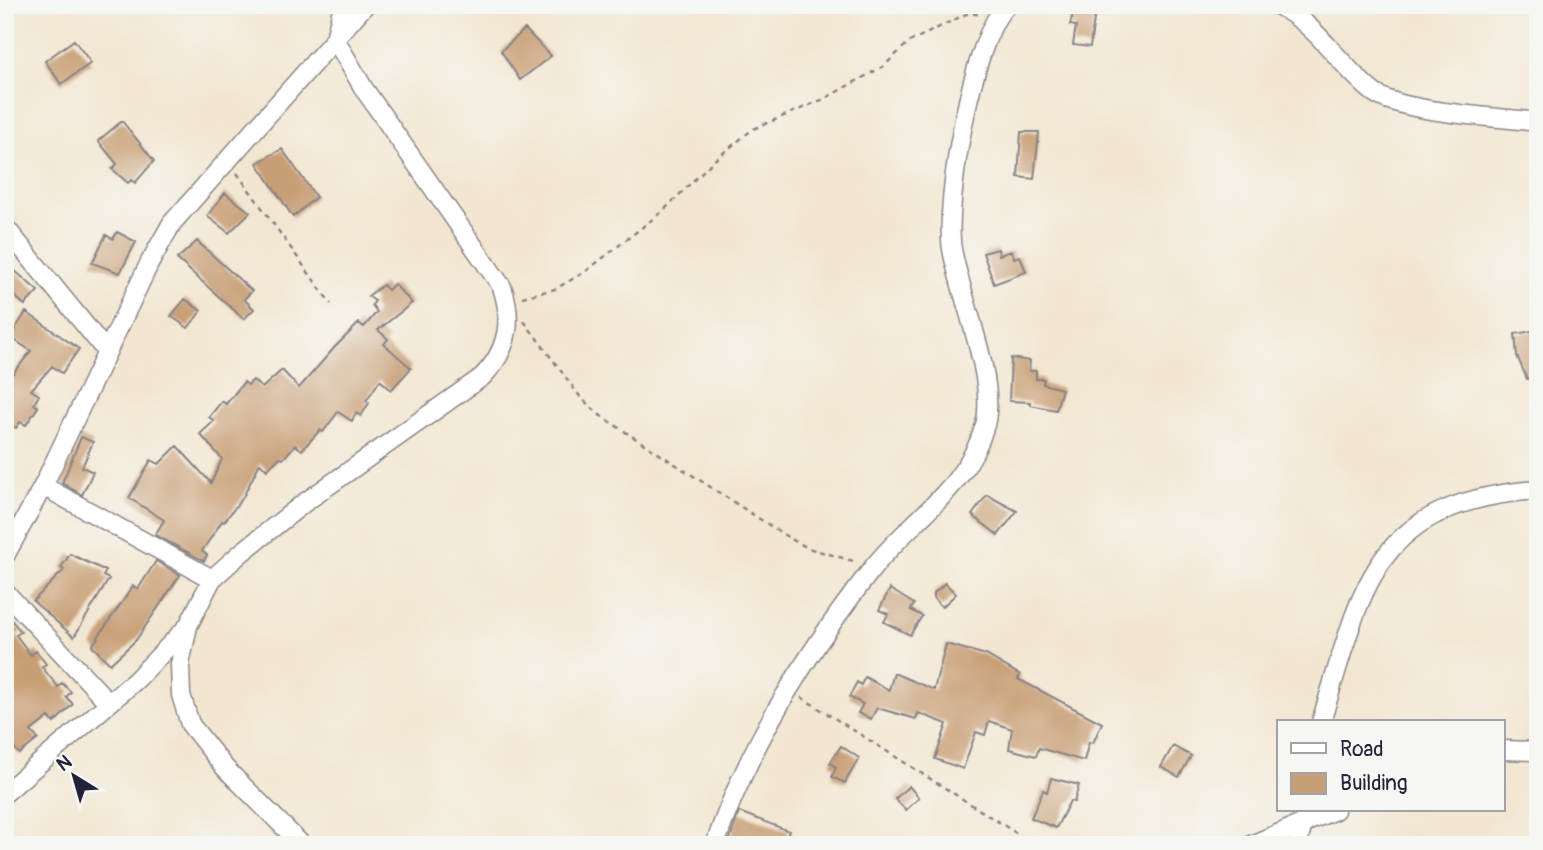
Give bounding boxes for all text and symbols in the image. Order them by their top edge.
legend [1277,720,1504,812]
text: Road [1340,736,1384,763]
north arrow [38,742,108,812]
text: N [52,750,77,777]
text: Building [1340,770,1407,797]

